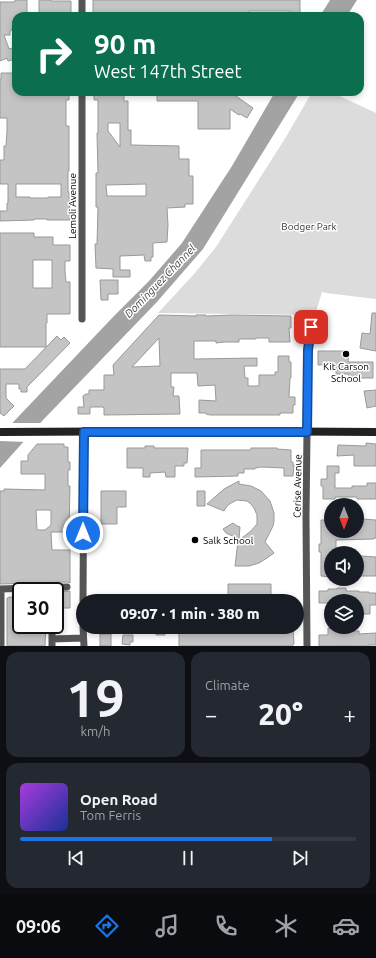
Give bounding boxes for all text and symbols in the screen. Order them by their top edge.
icon: right [28,28,80,80]
text: 90 m [94,28,156,59]
text: West 147th Street [94,61,242,81]
street label: Lemoli Avenue [67,173,78,239]
park label: Bodger Park [281,221,337,232]
water label: Dominguez Channel [122,242,198,320]
pin [294,310,328,344]
icon: arrive [300,316,322,338]
marker: Kit Carson School [341,349,351,359]
place label: Kit Carson School [323,361,369,384]
street label: Cerise Avenue [291,454,304,518]
north arrow [324,498,364,538]
map controls [324,498,364,634]
position arrow [62,512,104,554]
marker: Salk School [190,535,200,545]
place label: Salk School [203,535,254,546]
button: sound [324,546,364,586]
speed limit sign: 30 [12,582,64,634]
button: layers [324,594,364,634]
text: 09:07 · 1 min · 380 m [120,605,260,622]
text: 19 [66,669,125,727]
text: Climate [205,678,250,692]
text: 20° [258,697,303,731]
text: − [205,702,217,727]
text: + [344,702,356,727]
text: km/h [80,724,111,738]
text: Open Road [80,791,157,808]
text: Tom Ferris [80,808,141,822]
icon: previous [65,847,87,869]
icon: pause [177,847,199,869]
icon: next [289,847,311,869]
icon: directions [93,912,121,940]
icon: music [153,912,181,940]
icon: phone [212,912,240,940]
icon: climate [272,912,300,940]
icon: car [332,912,360,940]
text: 09:06 [16,916,61,936]

